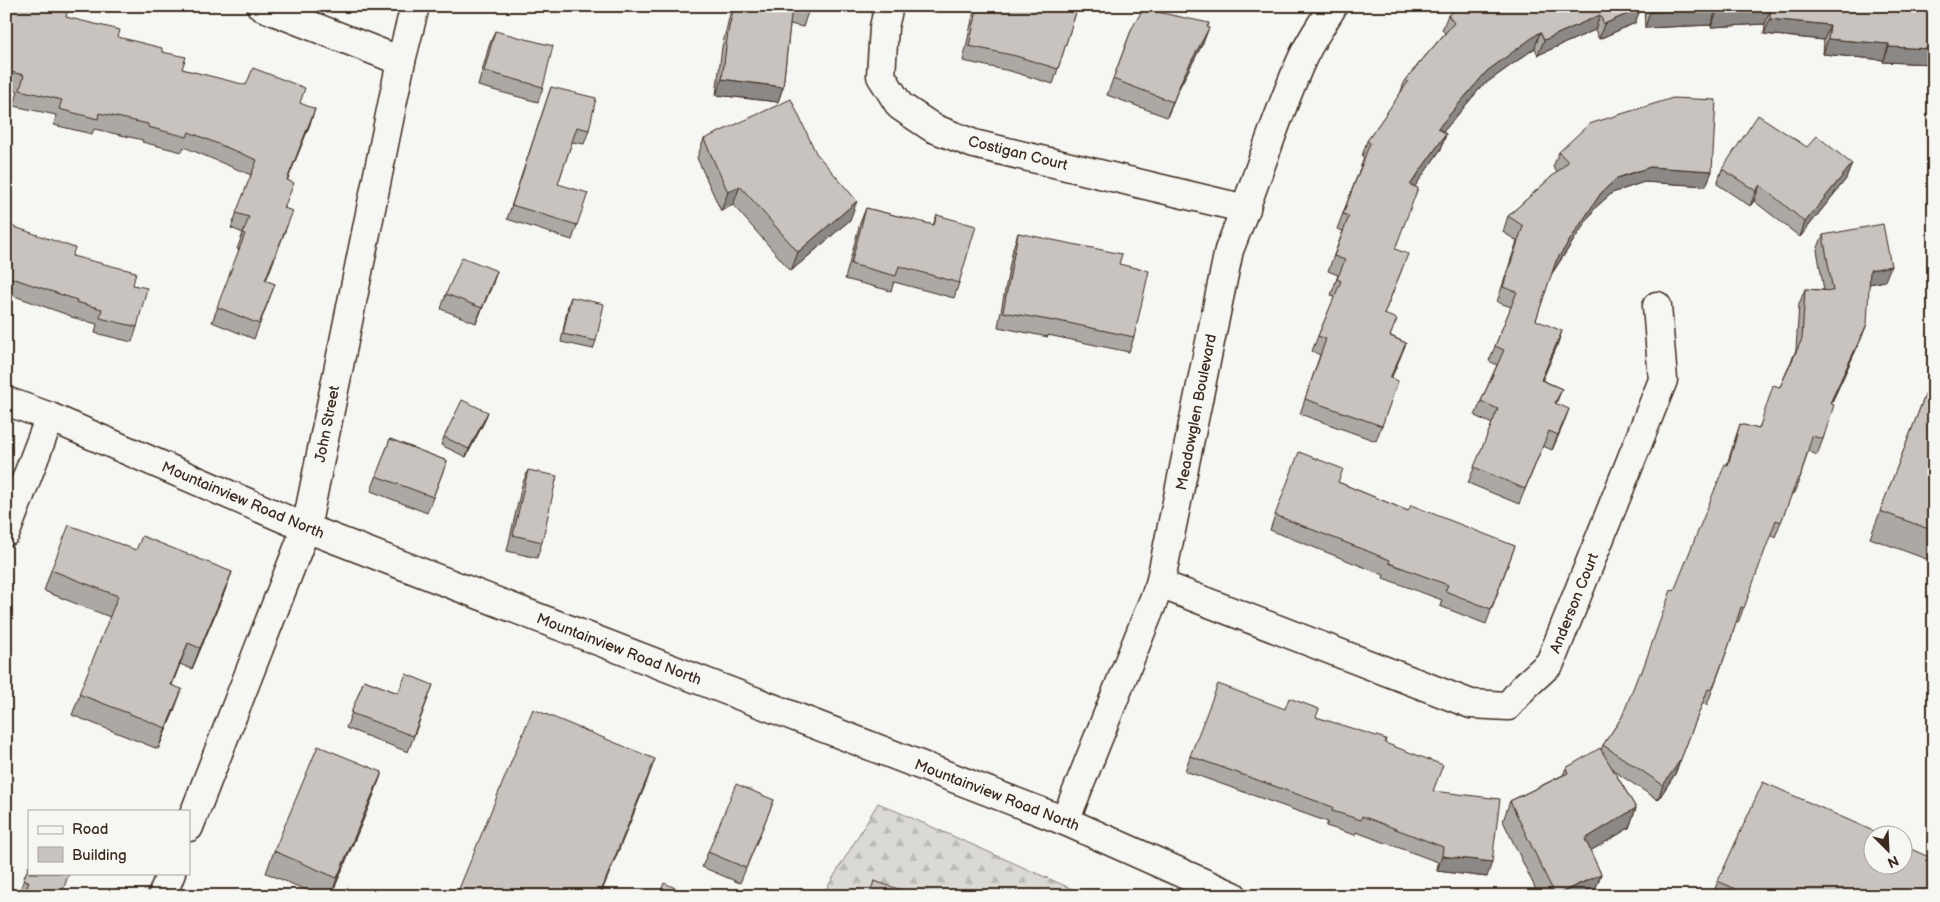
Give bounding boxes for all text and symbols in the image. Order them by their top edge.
street label: Costigan Court [966,132,1070,175]
street label: Meadowglen Boulevard [1172,332,1221,492]
street label: John Street [311,384,344,464]
street label: Mountainview Road North [159,458,327,543]
street label: Anderson Court [1546,550,1603,656]
street label: Mountainview Road North [534,609,704,690]
street label: Mountainview Road North [912,755,1082,836]
legend [28,810,190,874]
text: Road [72,820,108,839]
north arrow [1862,824,1912,874]
text: Building [72,846,127,865]
text: N [1885,852,1901,871]

